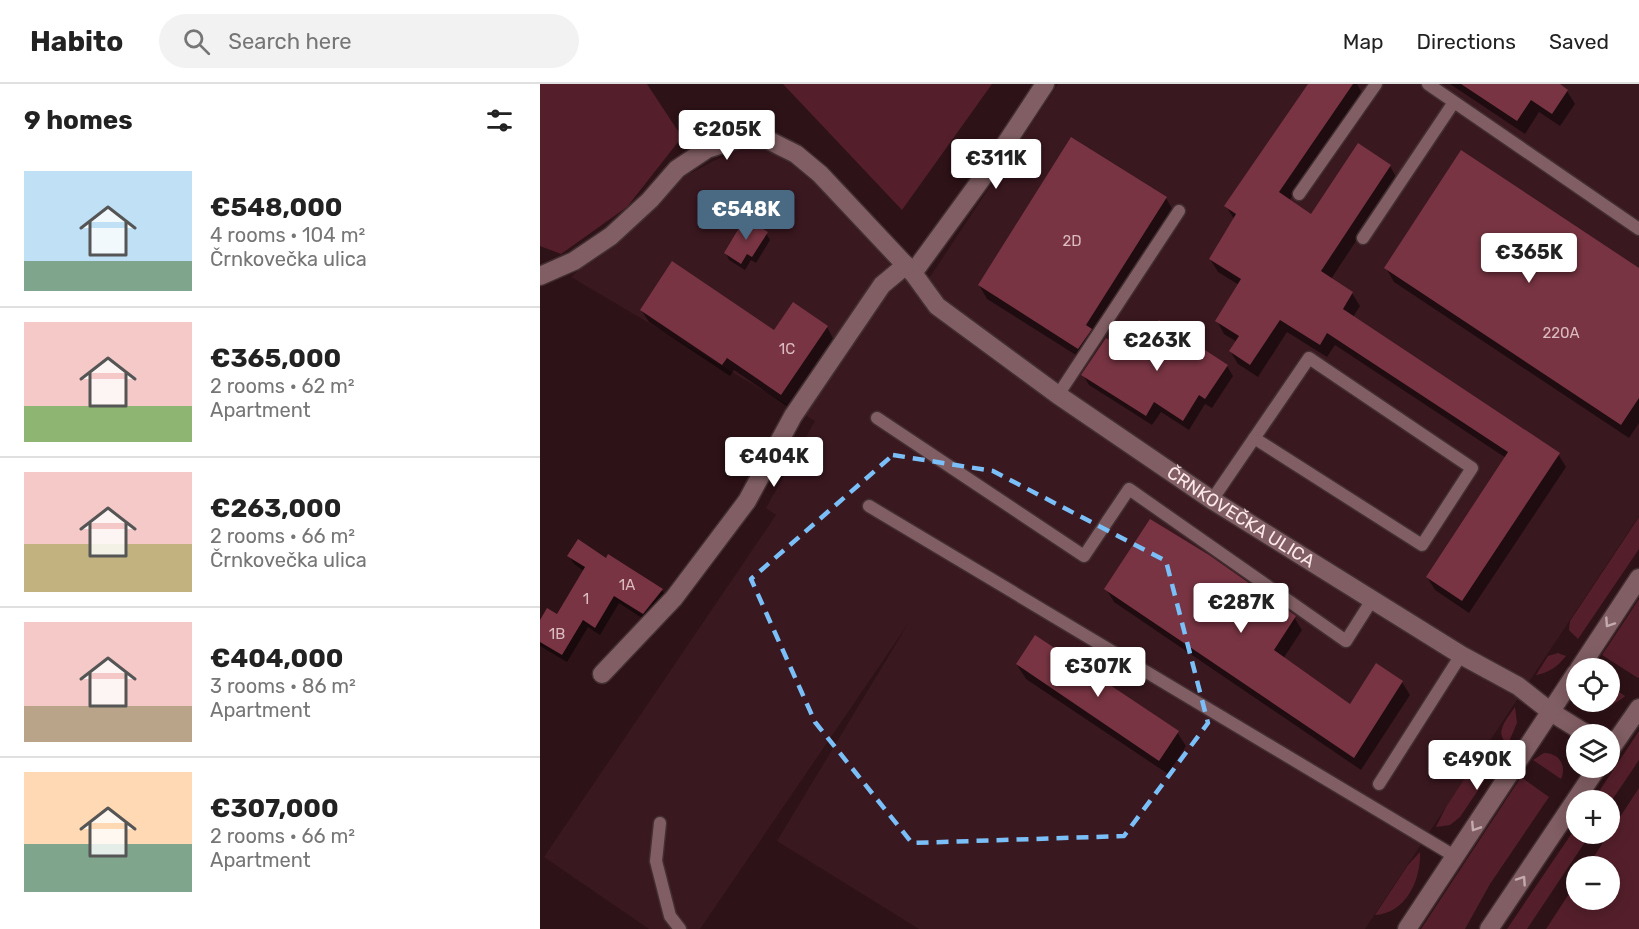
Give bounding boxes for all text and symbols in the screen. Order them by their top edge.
search box [159,14,579,68]
text: Habito [30,25,123,58]
icon: search [180,25,213,58]
text: Search here [228,28,352,55]
text: Map [1343,29,1384,54]
text: Directions [1417,29,1516,54]
text: Saved [1549,29,1609,54]
icon: filters [483,104,516,137]
text: 9 homes [24,105,133,136]
pin: €205K [685,110,769,161]
text: €205K [693,117,761,141]
pin: €311K [954,139,1038,190]
text: €311K [965,146,1027,170]
pin: €548K [704,190,788,241]
text: €548,000 [210,192,343,223]
icon: home [72,195,144,267]
text: €548K [711,197,781,221]
text: 4 rooms · 104 m² [210,223,365,247]
house number: 2D [1062,232,1082,250]
pin: €365K [1487,233,1571,284]
text: €365K [1495,240,1563,264]
text: Črnkovečka ulica [210,247,367,271]
pin: €263K [1115,321,1199,372]
house number: 220A [1542,324,1580,342]
text: €263K [1123,328,1191,352]
house number: 1C [779,340,795,358]
text: €365,000 [210,343,341,374]
icon: home [72,346,144,418]
text: 2 rooms · 62 m² [210,374,355,398]
text: Apartment [210,398,311,422]
pin: €404K [732,437,816,488]
text: €404K [739,444,809,468]
street label: ČRNKOVEČKA ULICA [1163,461,1319,572]
text: €263,000 [210,493,341,524]
icon: home [72,496,144,568]
text: 2 rooms · 66 m² [210,524,355,548]
text: Črnkovečka ulica [210,548,367,572]
house number: 1A [619,576,635,594]
pin: €287K [1199,583,1283,634]
house number: 1 [583,590,589,608]
text: €287K [1208,590,1274,614]
one-way arrow [1605,617,1616,628]
house number: 1B [549,625,565,643]
text: €404,000 [210,643,344,674]
icon: home [72,646,144,718]
pin: €307K [1056,647,1140,698]
text: €307K [1064,654,1132,678]
map controls [1566,658,1620,910]
button: locate [1566,658,1620,712]
text: 3 rooms · 86 m² [210,674,356,698]
text: Apartment [210,698,311,722]
button: layers [1566,724,1620,778]
pin: €490K [1435,740,1519,791]
text: €490K [1443,747,1511,771]
button: + [1566,790,1620,844]
text: €307,000 [210,793,339,824]
icon: home [72,796,144,868]
one-way arrow [1471,821,1483,831]
text: 2 rooms · 66 m² [210,824,355,848]
text: Apartment [210,848,311,872]
button: − [1566,856,1620,910]
one-way arrow [1515,876,1526,887]

